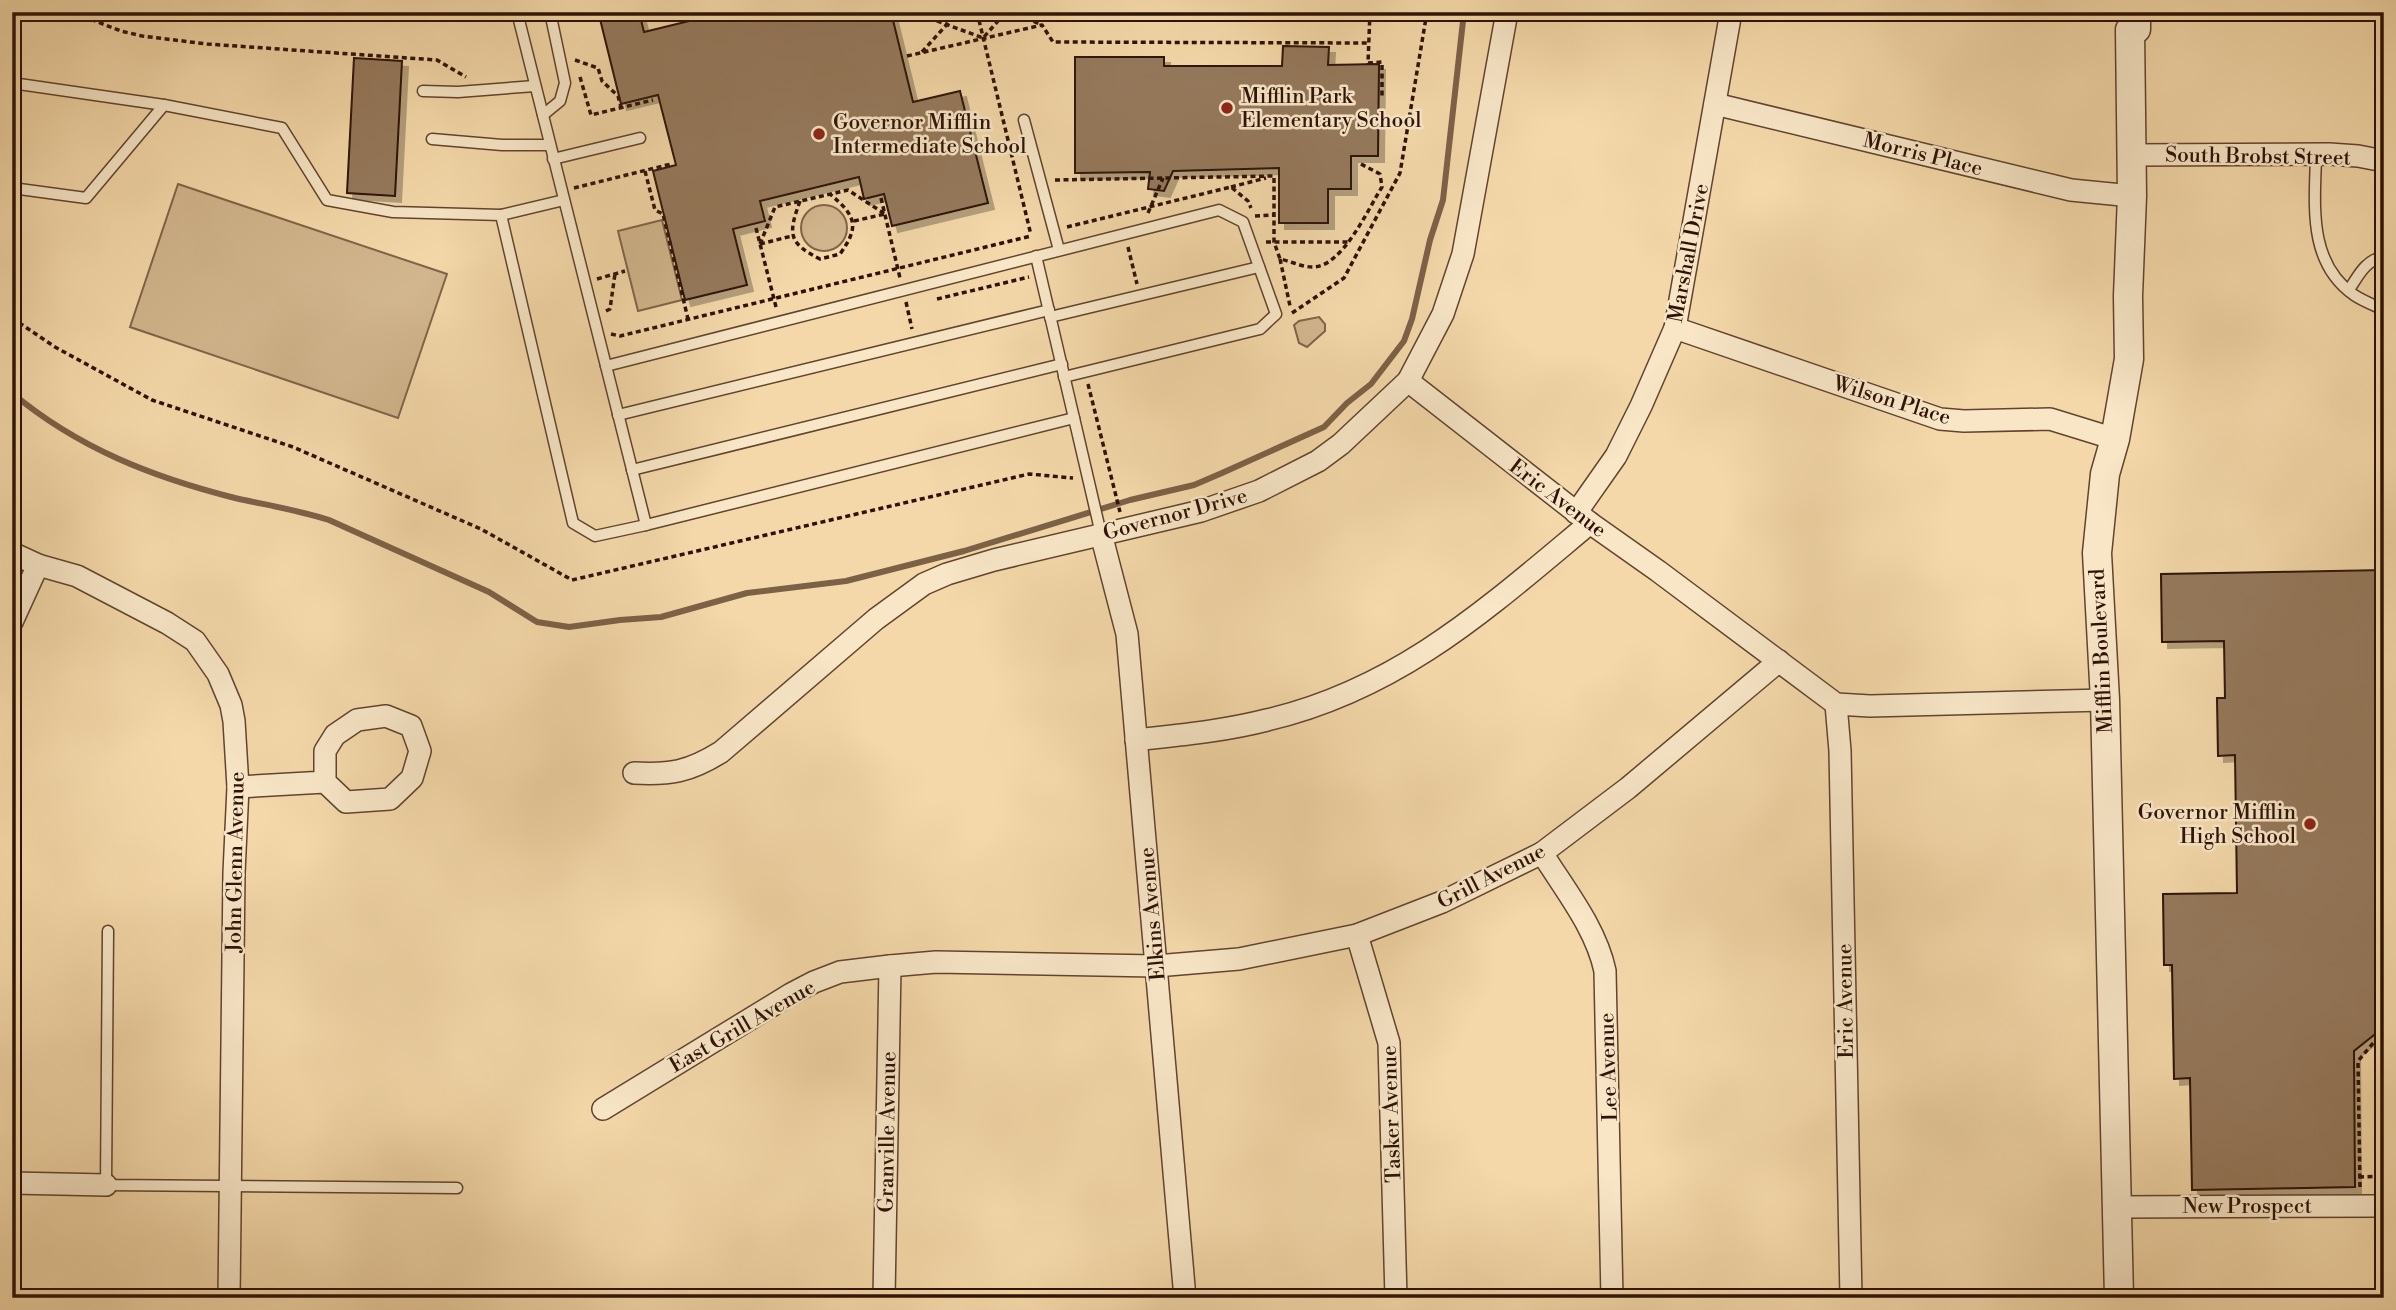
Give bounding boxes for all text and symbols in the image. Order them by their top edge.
place label: Mifflin Park Elementary School [1241,84,1421,134]
marker: Mifflin Park Elementary School [1219,100,1235,116]
place label: Governor Mifflin Intermediate School [833,110,1026,160]
marker: Governor Mifflin Intermediate School [811,126,827,142]
street label: Morris Place [1860,128,1985,182]
street label: South Brobst Street [2165,142,2352,172]
street label: Marshall Drive [1663,182,1715,325]
street label: Wilson Place [1829,370,1954,431]
street label: Eric Avenue [1504,454,1611,544]
street label: Governor Drive [1100,483,1250,547]
street label: Mifflin Boulevard [2085,568,2119,734]
street label: John Glenn Avenue [221,771,251,954]
place label: Governor Mifflin High School [2138,800,2296,850]
marker: Governor Mifflin High School [2302,816,2318,832]
street label: Grill Avenue [1433,839,1550,915]
street label: Elkins Avenue [1134,846,1172,982]
street label: Eric Avenue [1832,943,1860,1059]
street label: East Grill Avenue [665,975,820,1079]
street label: Lee Avenue [1594,1012,1624,1122]
street label: Tasker Avenue [1377,1045,1407,1183]
street label: Granville Avenue [874,1051,902,1213]
street label: New Prospect [2182,1194,2312,1220]

